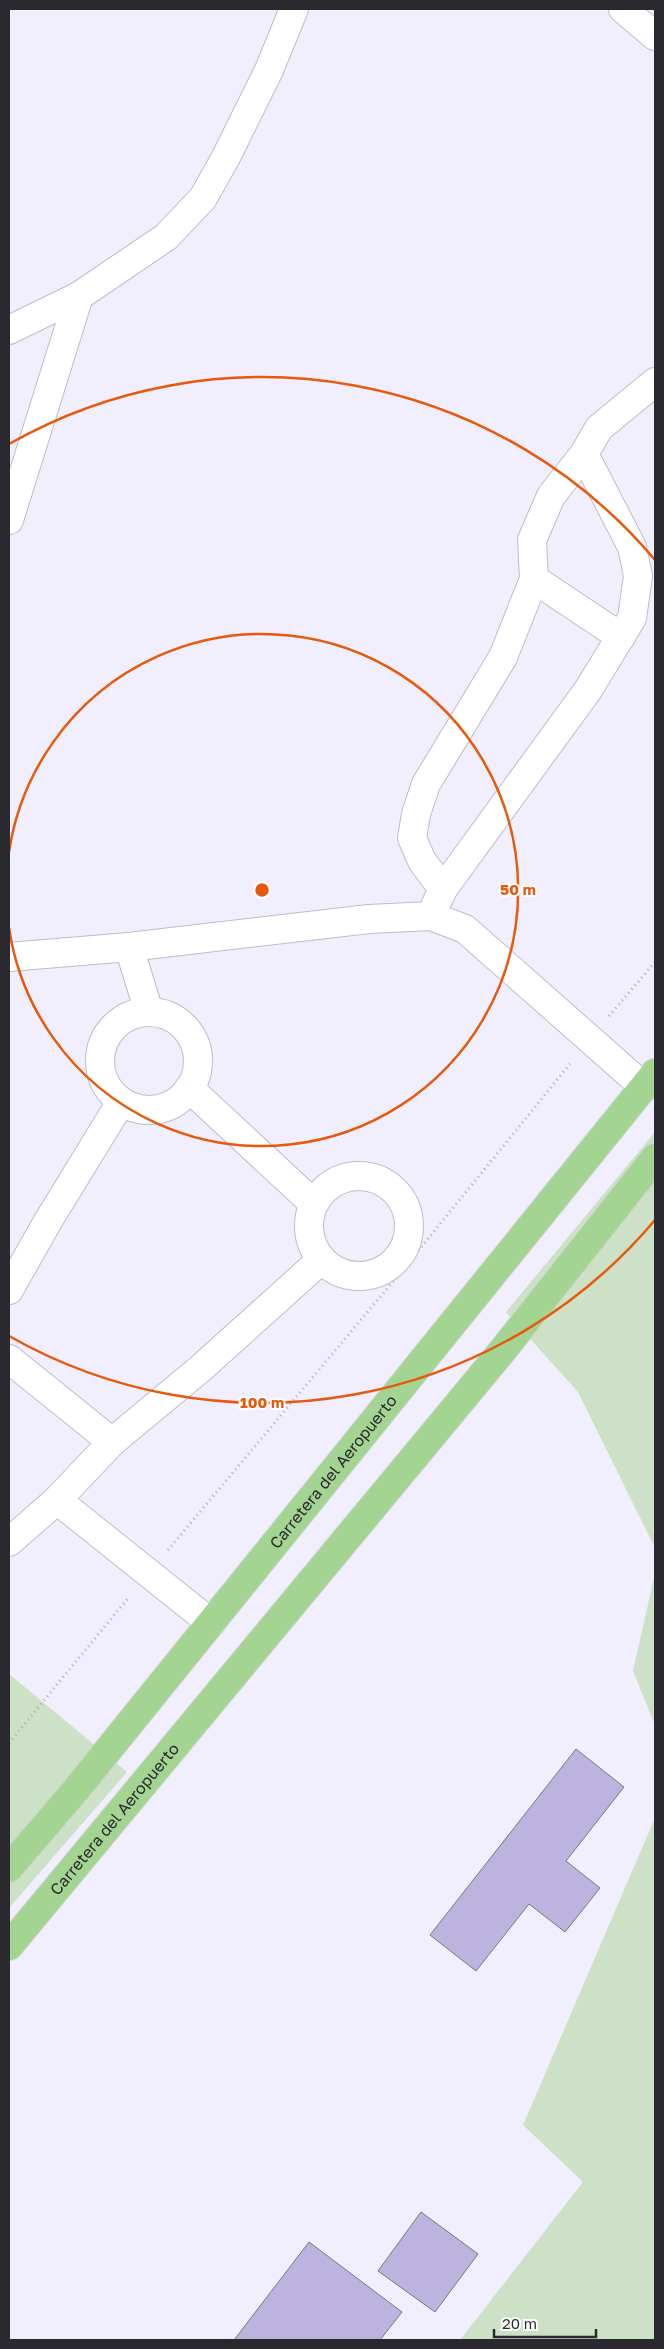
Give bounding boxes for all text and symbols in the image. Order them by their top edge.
text: 50 m [500,880,536,898]
centre of rings [253,881,271,899]
street label: Carretera del Aeropuerto [265,1391,401,1552]
text: 100 m [240,1393,284,1411]
street label: Carretera del Aeropuerto [45,1739,183,1899]
scale bar [494,2306,596,2338]
text: 20 m [502,2314,537,2332]

